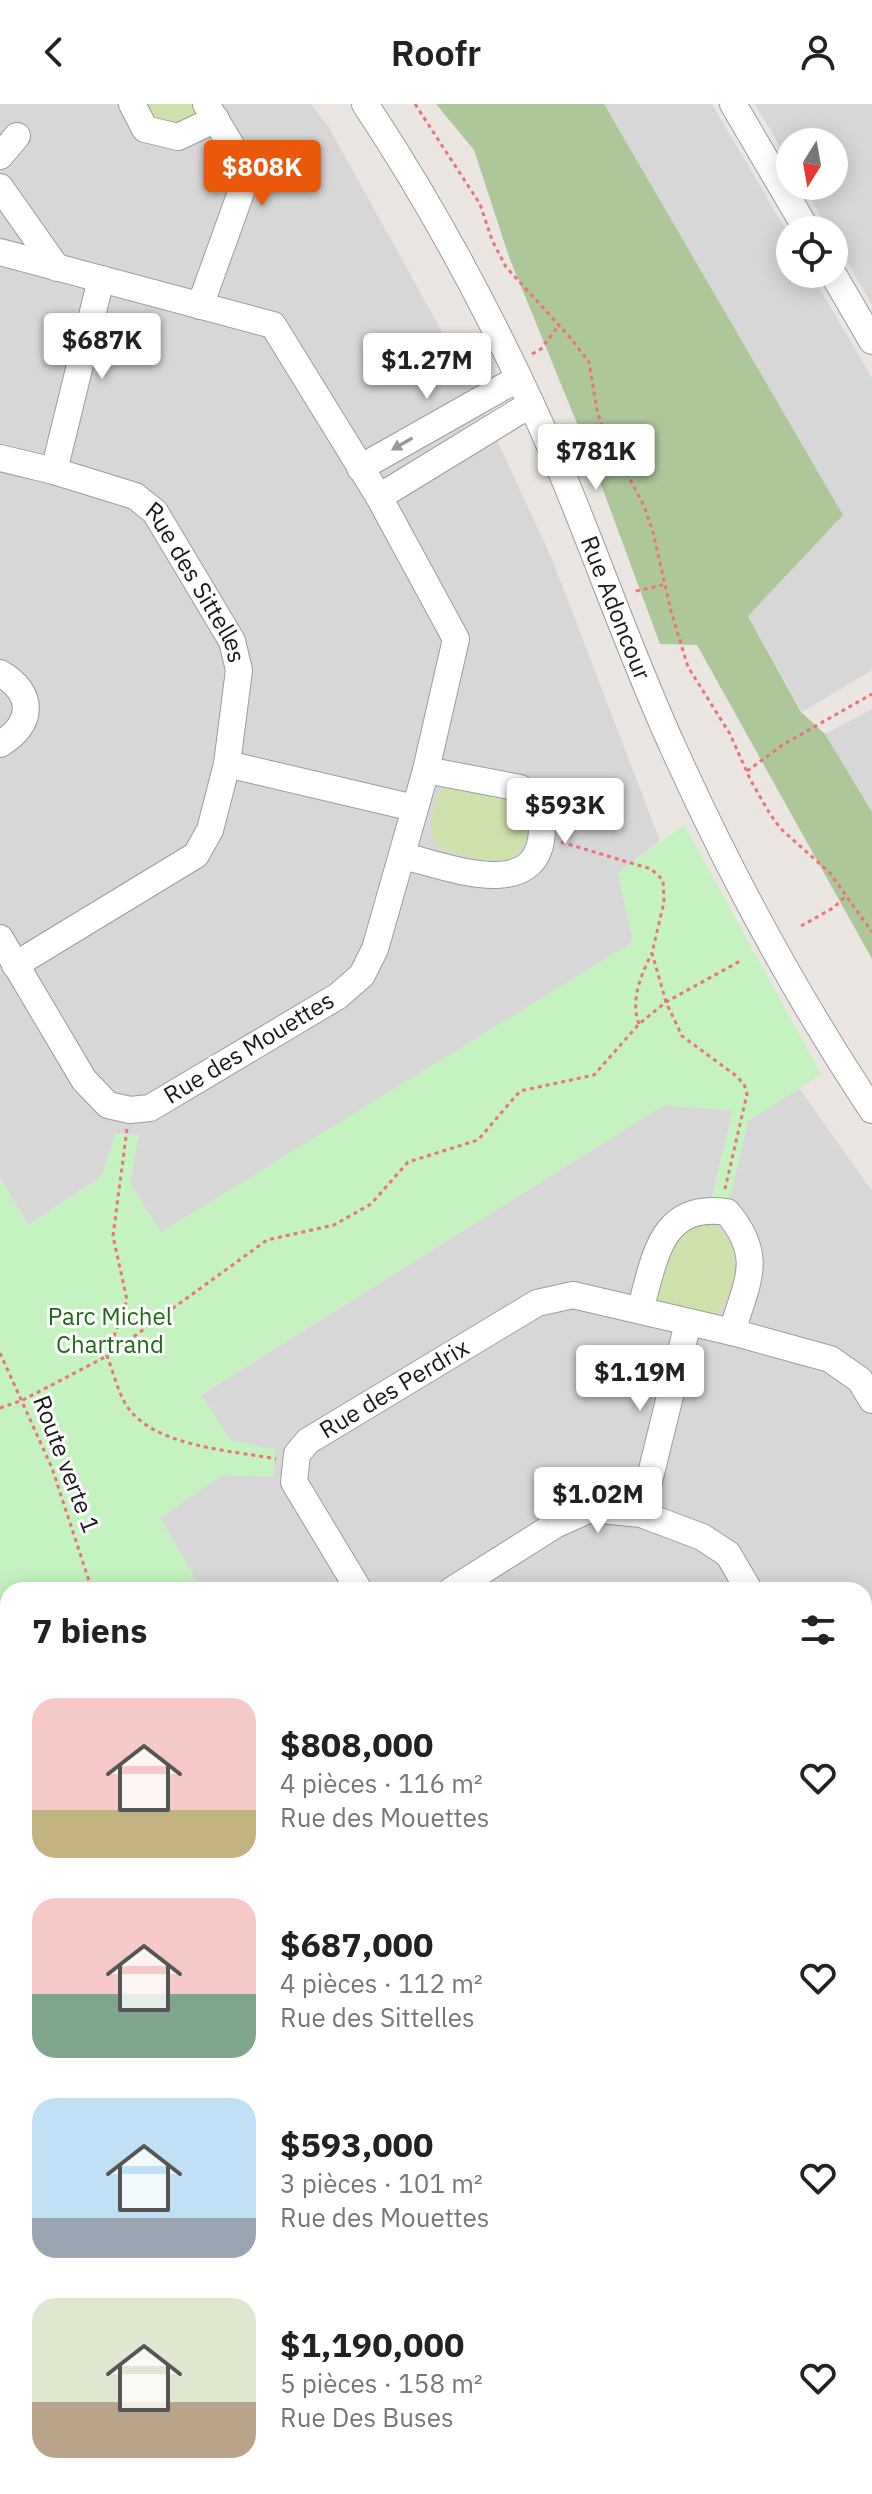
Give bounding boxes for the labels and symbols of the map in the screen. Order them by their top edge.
north arrow [776,128,848,200]
pin: $808K [206,140,318,208]
pin: $687K [46,313,158,381]
pin: $1.27M [362,333,492,401]
pin: $781K [540,424,652,492]
one-way arrow [391,437,413,451]
street label: Rue des Sittelles [139,494,254,666]
street label: Rue Adoncour [574,531,659,685]
pin: $593K [509,778,621,846]
street label: Rue des Mouettes [157,984,340,1111]
park label: Parc Michel Chartrand [48,1300,172,1360]
street label: Rue des Perdrix [313,1331,475,1446]
pin: $1.19M [575,1345,705,1413]
street label: Route verte 1 [26,1390,108,1537]
pin: $1.02M [533,1467,663,1535]

